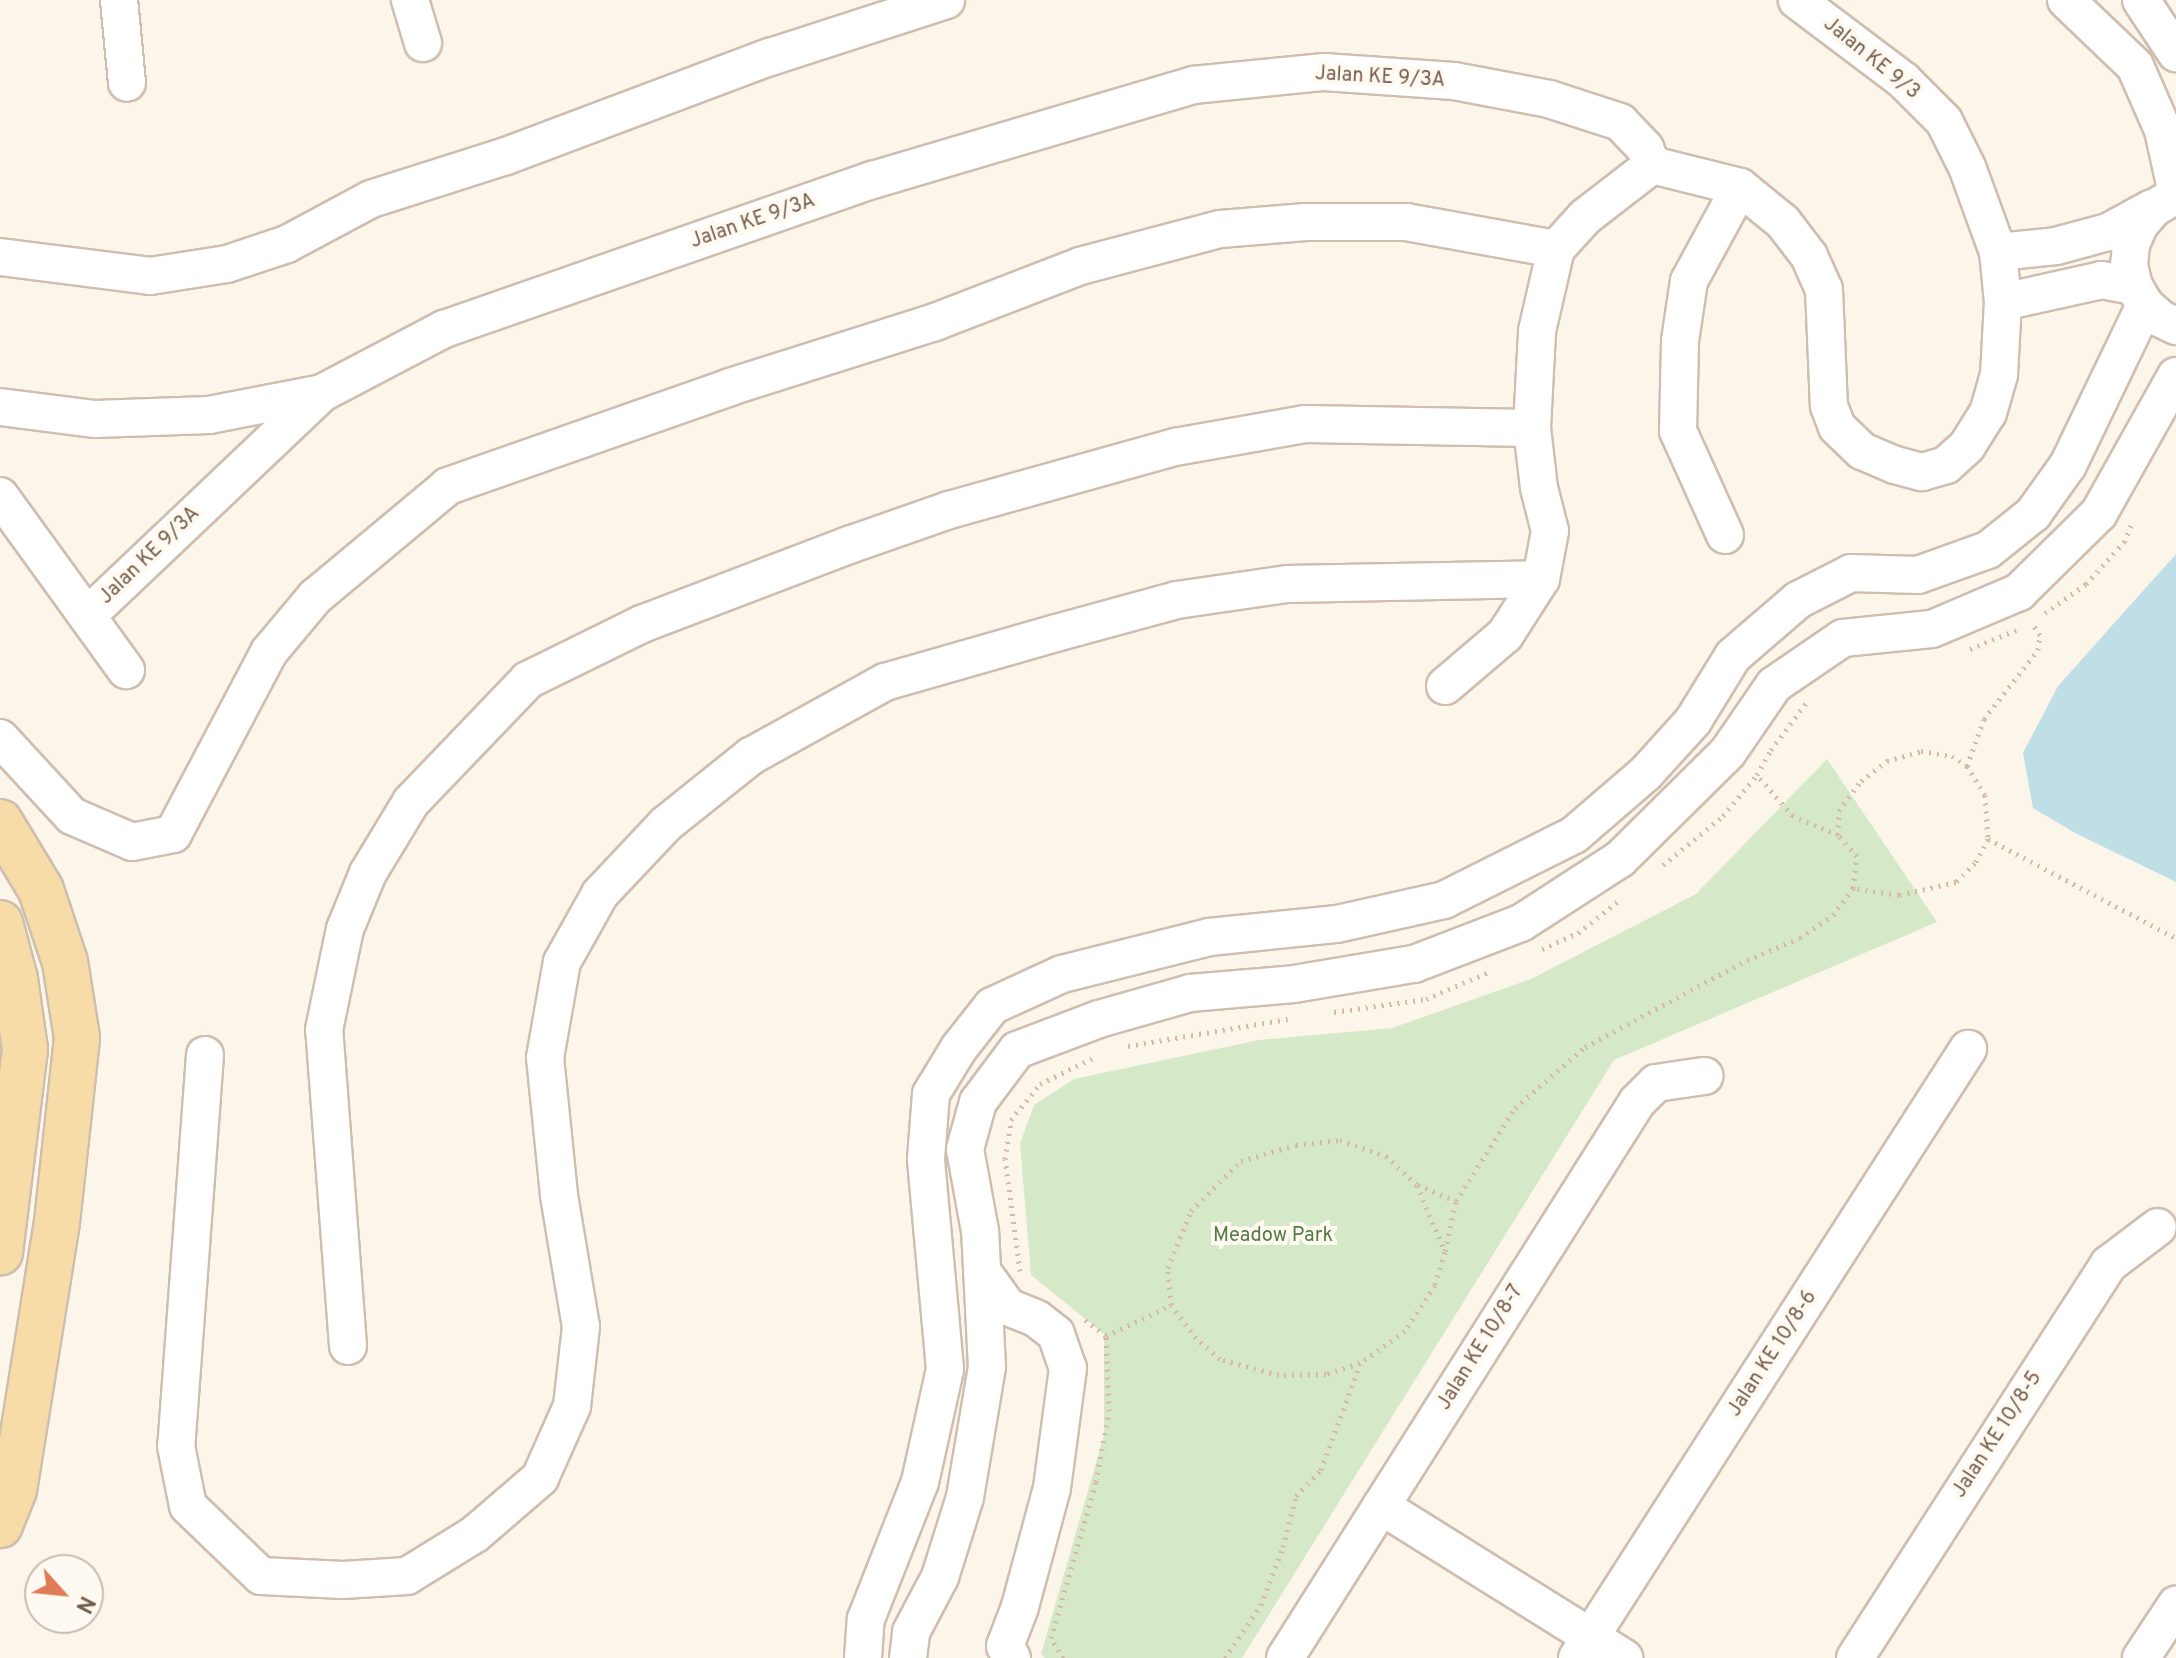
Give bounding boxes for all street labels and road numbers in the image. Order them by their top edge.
street label: Jalan KE 9/3 [1818,13,1924,105]
street label: Jalan KE 9/3A [1314,63,1446,93]
street label: Jalan KE 9/3A [687,189,819,255]
street label: Jalan KE 9/3A [95,502,205,610]
street label: Jalan KE 10/8-7 [1433,1281,1529,1415]
street label: Jalan KE 10/8-6 [1723,1286,1823,1422]
street label: Jalan KE 10/8-5 [1948,1367,2048,1503]

